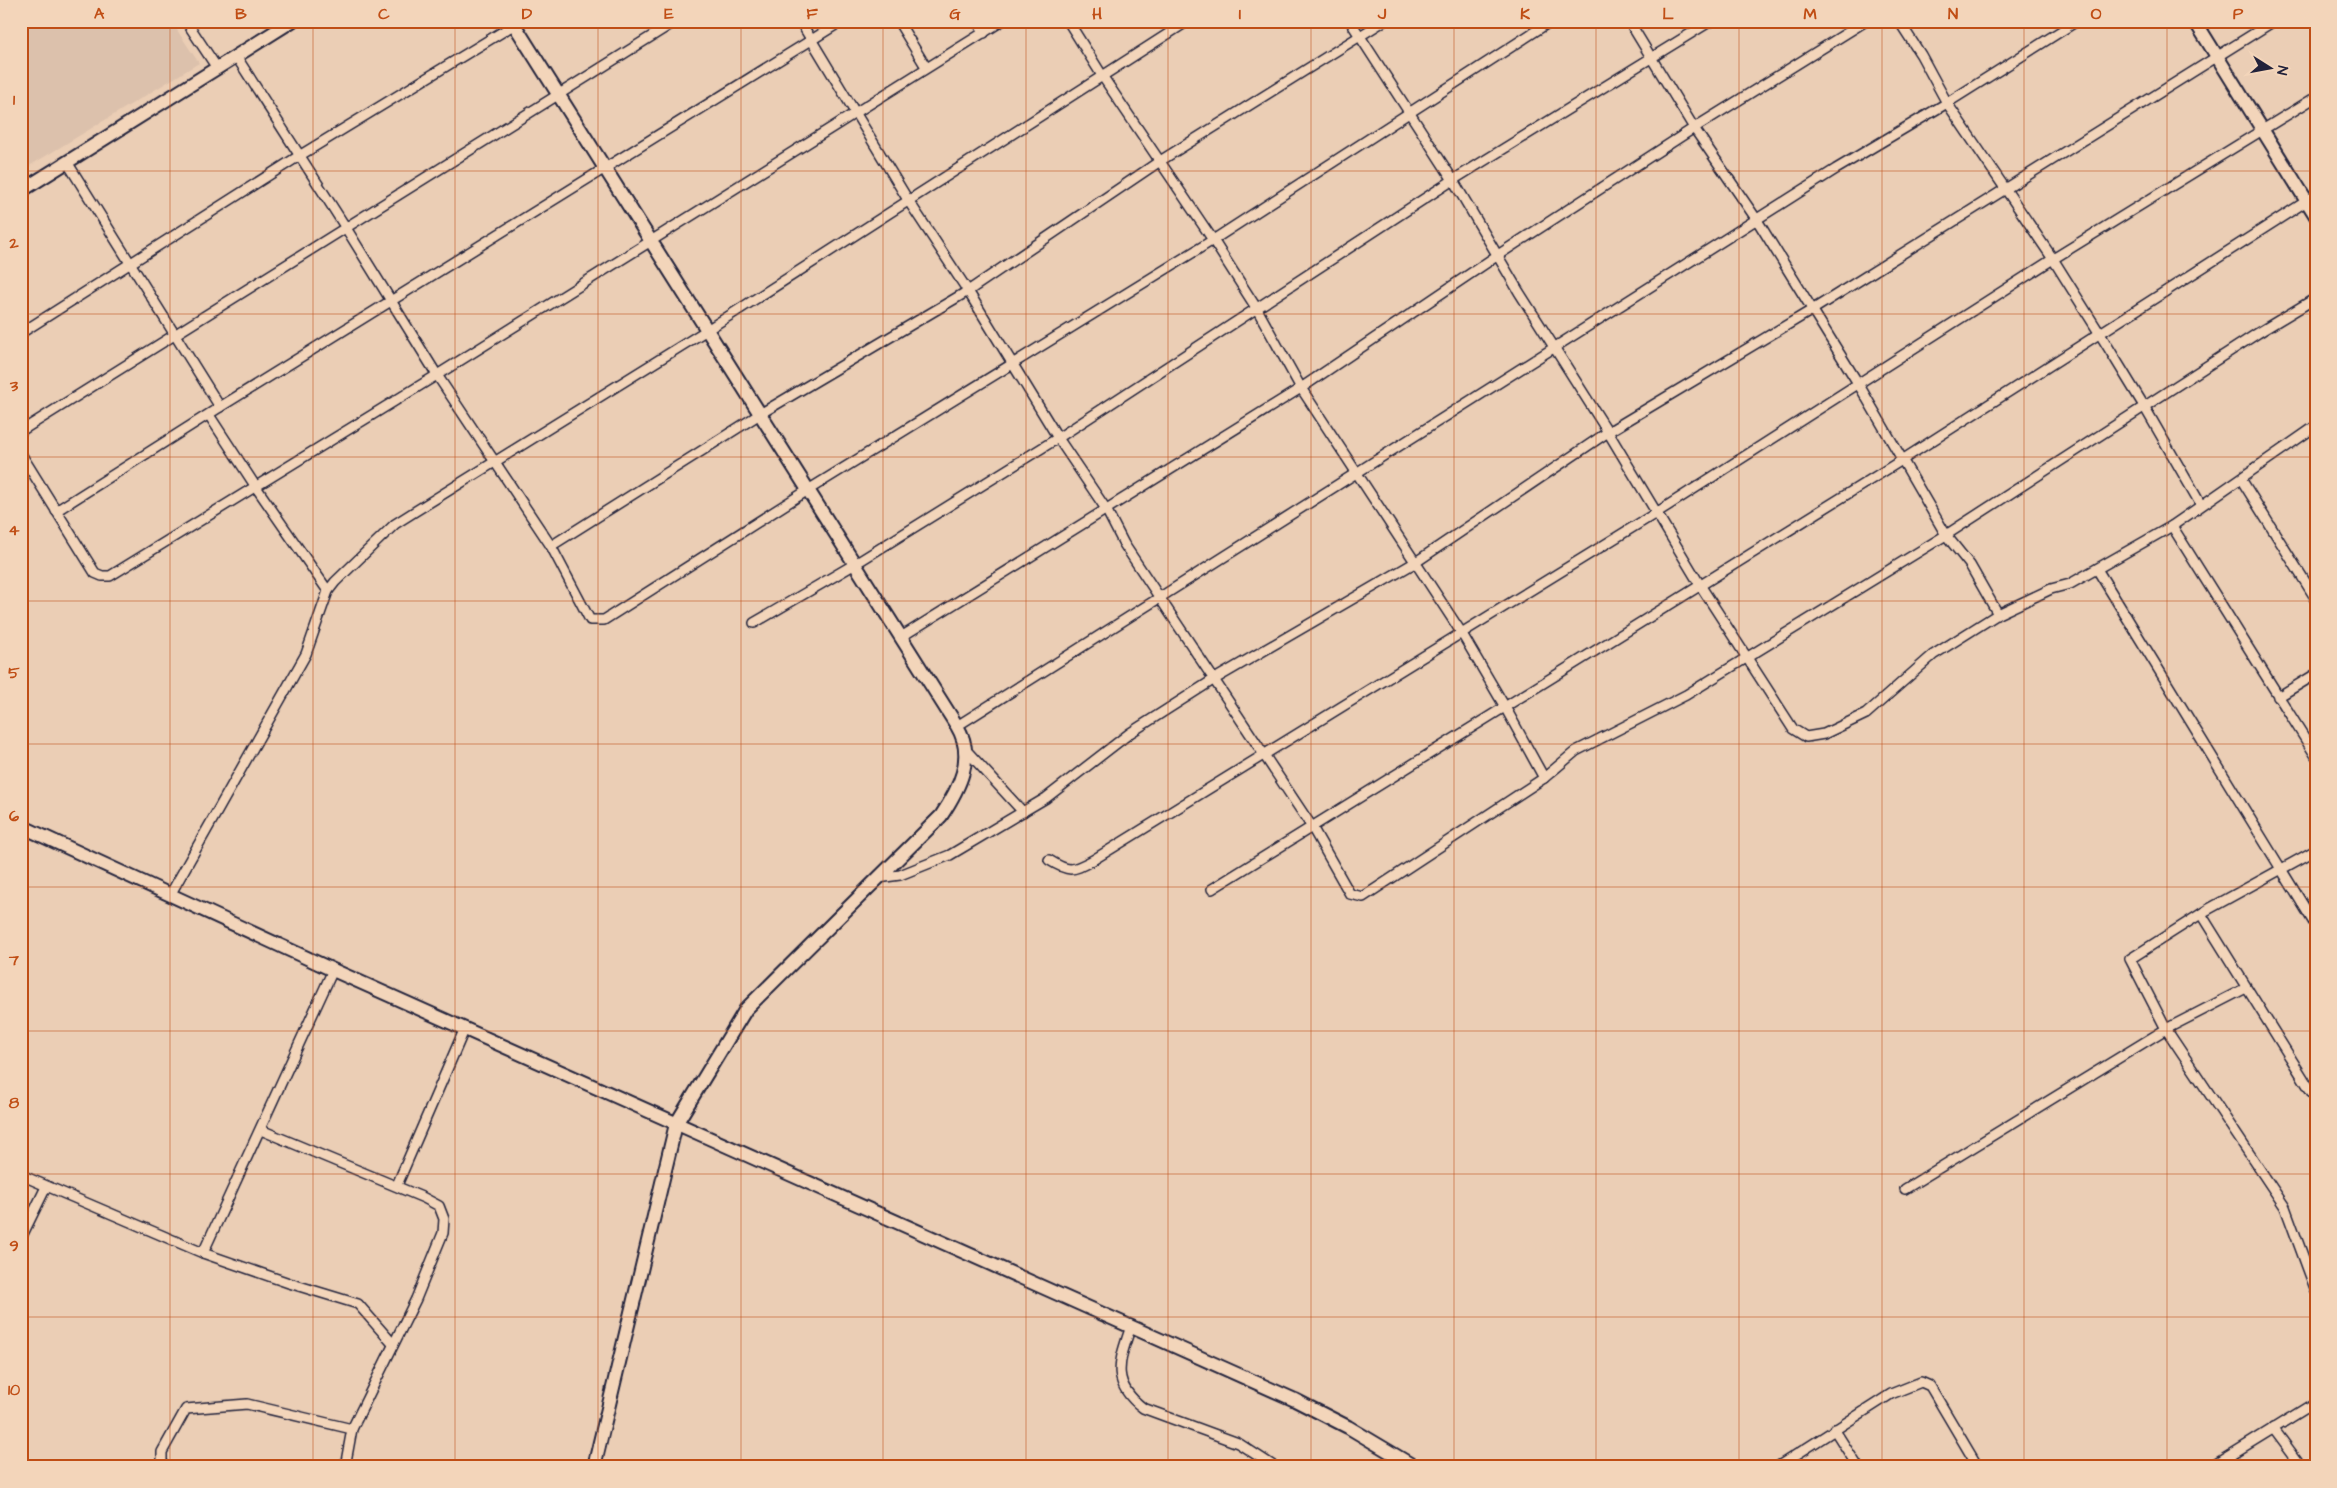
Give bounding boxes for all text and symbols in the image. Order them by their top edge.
text: A [94,3,105,25]
text: B [235,3,247,25]
text: C [378,3,390,25]
text: D [522,3,533,25]
text: E [664,3,674,25]
text: F [806,3,818,25]
text: G [949,3,961,25]
text: H [1092,3,1102,25]
text: I [1239,3,1241,25]
text: J [1377,3,1387,25]
text: K [1520,3,1530,25]
text: L [1662,3,1674,25]
text: M [1803,3,1817,25]
text: N [1948,3,1958,25]
text: O [2091,3,2102,25]
text: P [2233,3,2244,25]
north arrow [2244,42,2294,92]
text: N [2271,64,2292,77]
text: 1 [13,89,16,111]
text: 2 [8,232,19,254]
text: 3 [9,375,19,397]
text: 4 [9,519,20,541]
text: 5 [8,662,20,684]
text: 6 [9,805,19,827]
text: 7 [8,949,19,971]
text: 8 [9,1092,20,1114]
text: 9 [9,1235,19,1257]
text: 10 [8,1379,20,1401]

